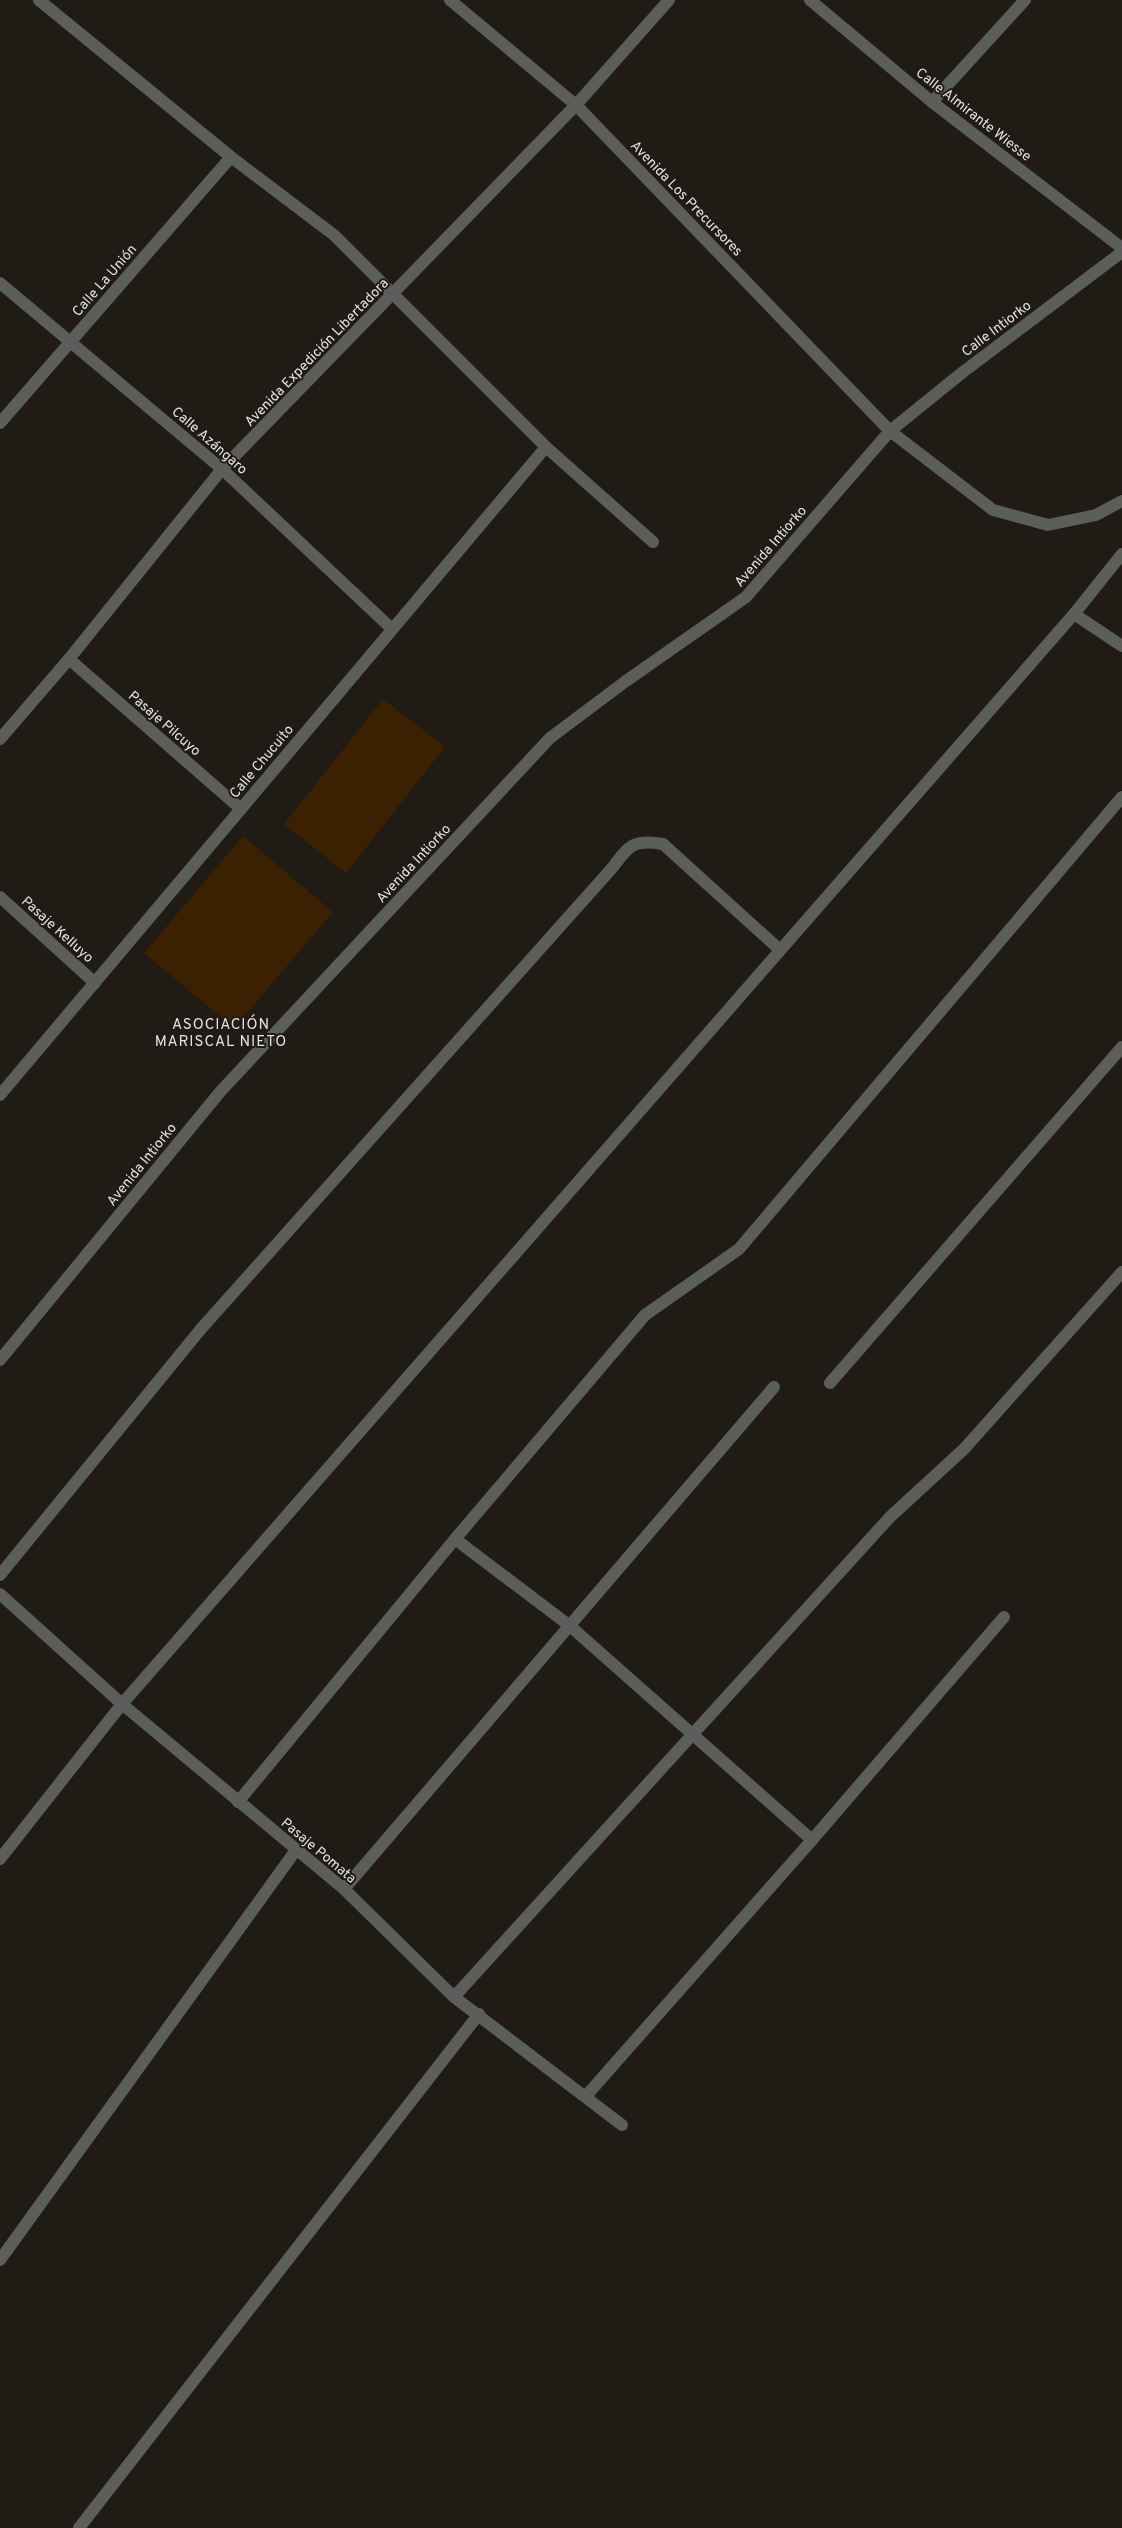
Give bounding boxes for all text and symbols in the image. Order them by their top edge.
street label: Calle Almirante Wiesse [912,65,1034,166]
street label: Avenida Los Precursores [626,138,746,260]
street label: Calle La Unión [69,242,141,320]
street label: Avenida Expedición Libertadora [242,275,393,431]
street label: Calle Intiorko [959,297,1035,361]
street label: Calle Azángaro [168,404,250,479]
street label: Avenida Intiorko [731,503,811,591]
street label: Pasaje Pilcuyo [124,688,204,760]
street label: Calle Chucuito [227,722,298,802]
street label: Avenida Intiorko [373,821,455,907]
street label: Pasaje Kelluyo [17,893,97,967]
district label: ASOCIACIÓN MARISCAL NIETO [155,1014,287,1052]
street label: Avenida Intiorko [104,1120,181,1210]
street label: Pasaje Pomata [277,1815,359,1887]

